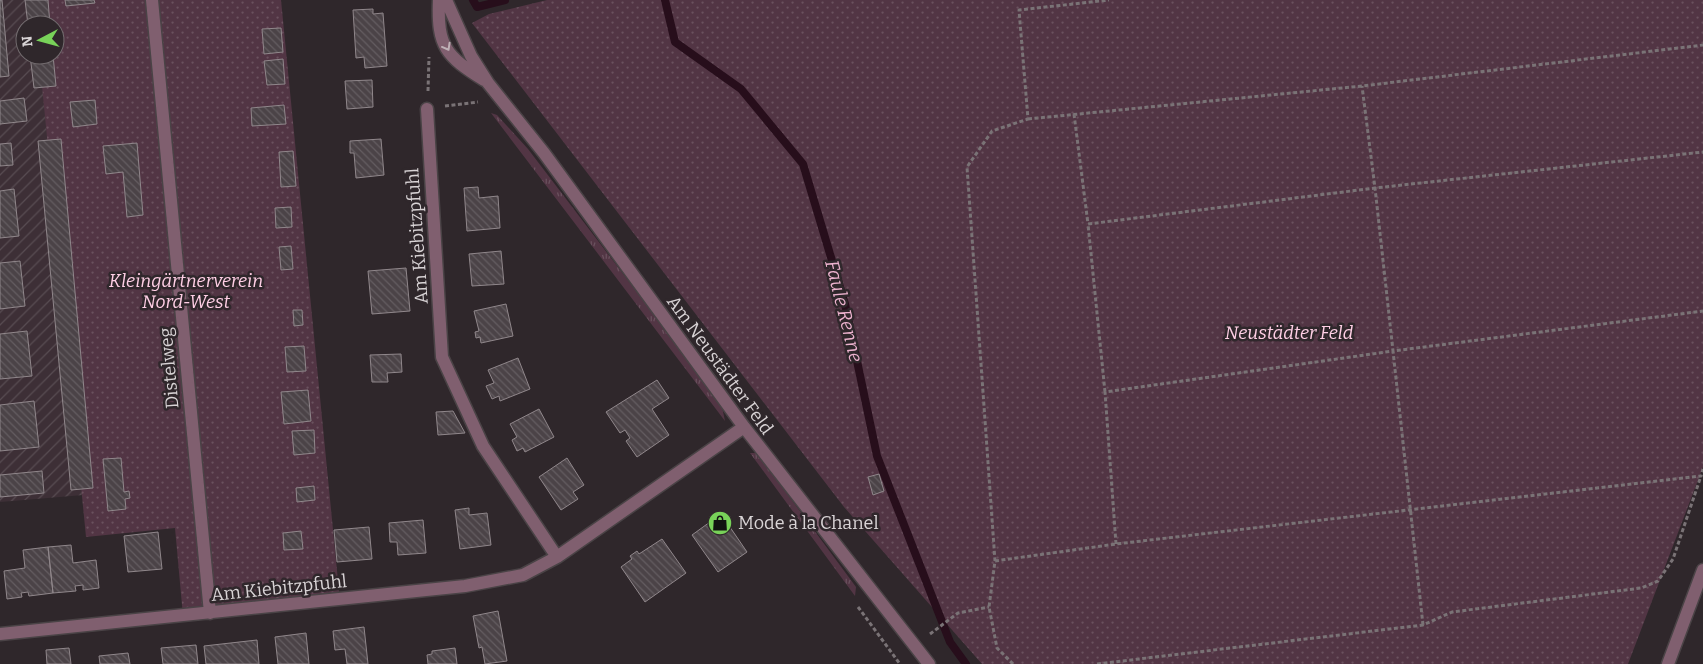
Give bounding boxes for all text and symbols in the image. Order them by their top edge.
north arrow [15,15,65,65]
text: N [19,35,37,48]
one-way arrow [440,42,450,51]
street label: Am Kiebitzpfuhl [401,167,433,305]
water label: Faule Renne [820,258,868,365]
park label: Kleingärtnerverein Nord-West [109,270,263,313]
street label: Am Neustädter Feld [662,291,778,439]
park label: Neustädter Feld [1225,322,1354,344]
street label: Distelweg [154,326,184,410]
shop icon: Mode à la Chanel [707,510,733,536]
place label: Mode à la Chanel [738,512,879,534]
street label: Am Kiebitzpfuhl [210,570,348,606]

